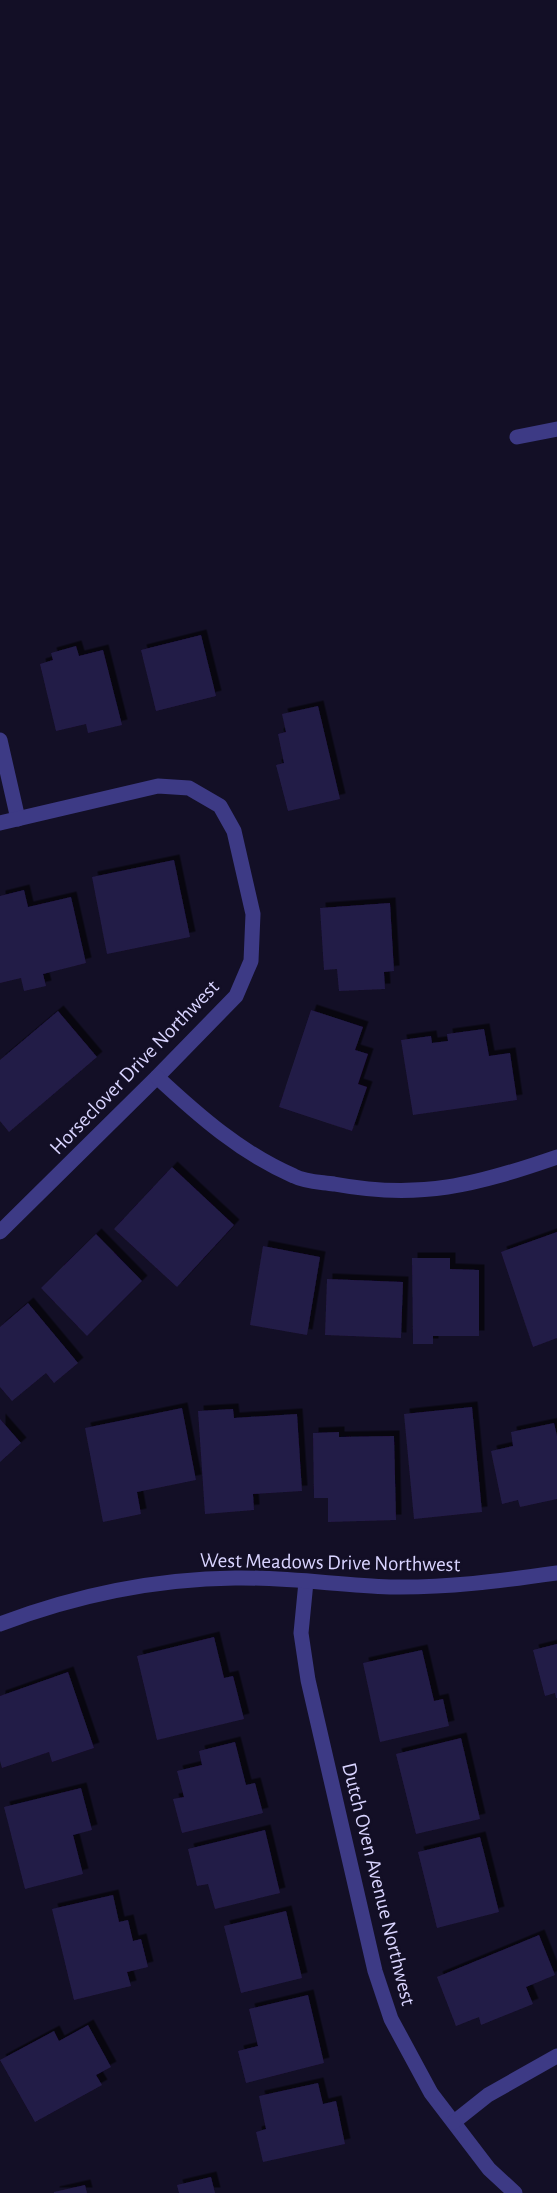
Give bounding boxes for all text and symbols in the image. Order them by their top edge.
street label: Horseclover Drive Northwest [46,976,223,1159]
street label: West Meadows Drive Northwest [200,1550,461,1575]
street label: Dutch Oven Avenue Northwest [338,1760,419,2008]

